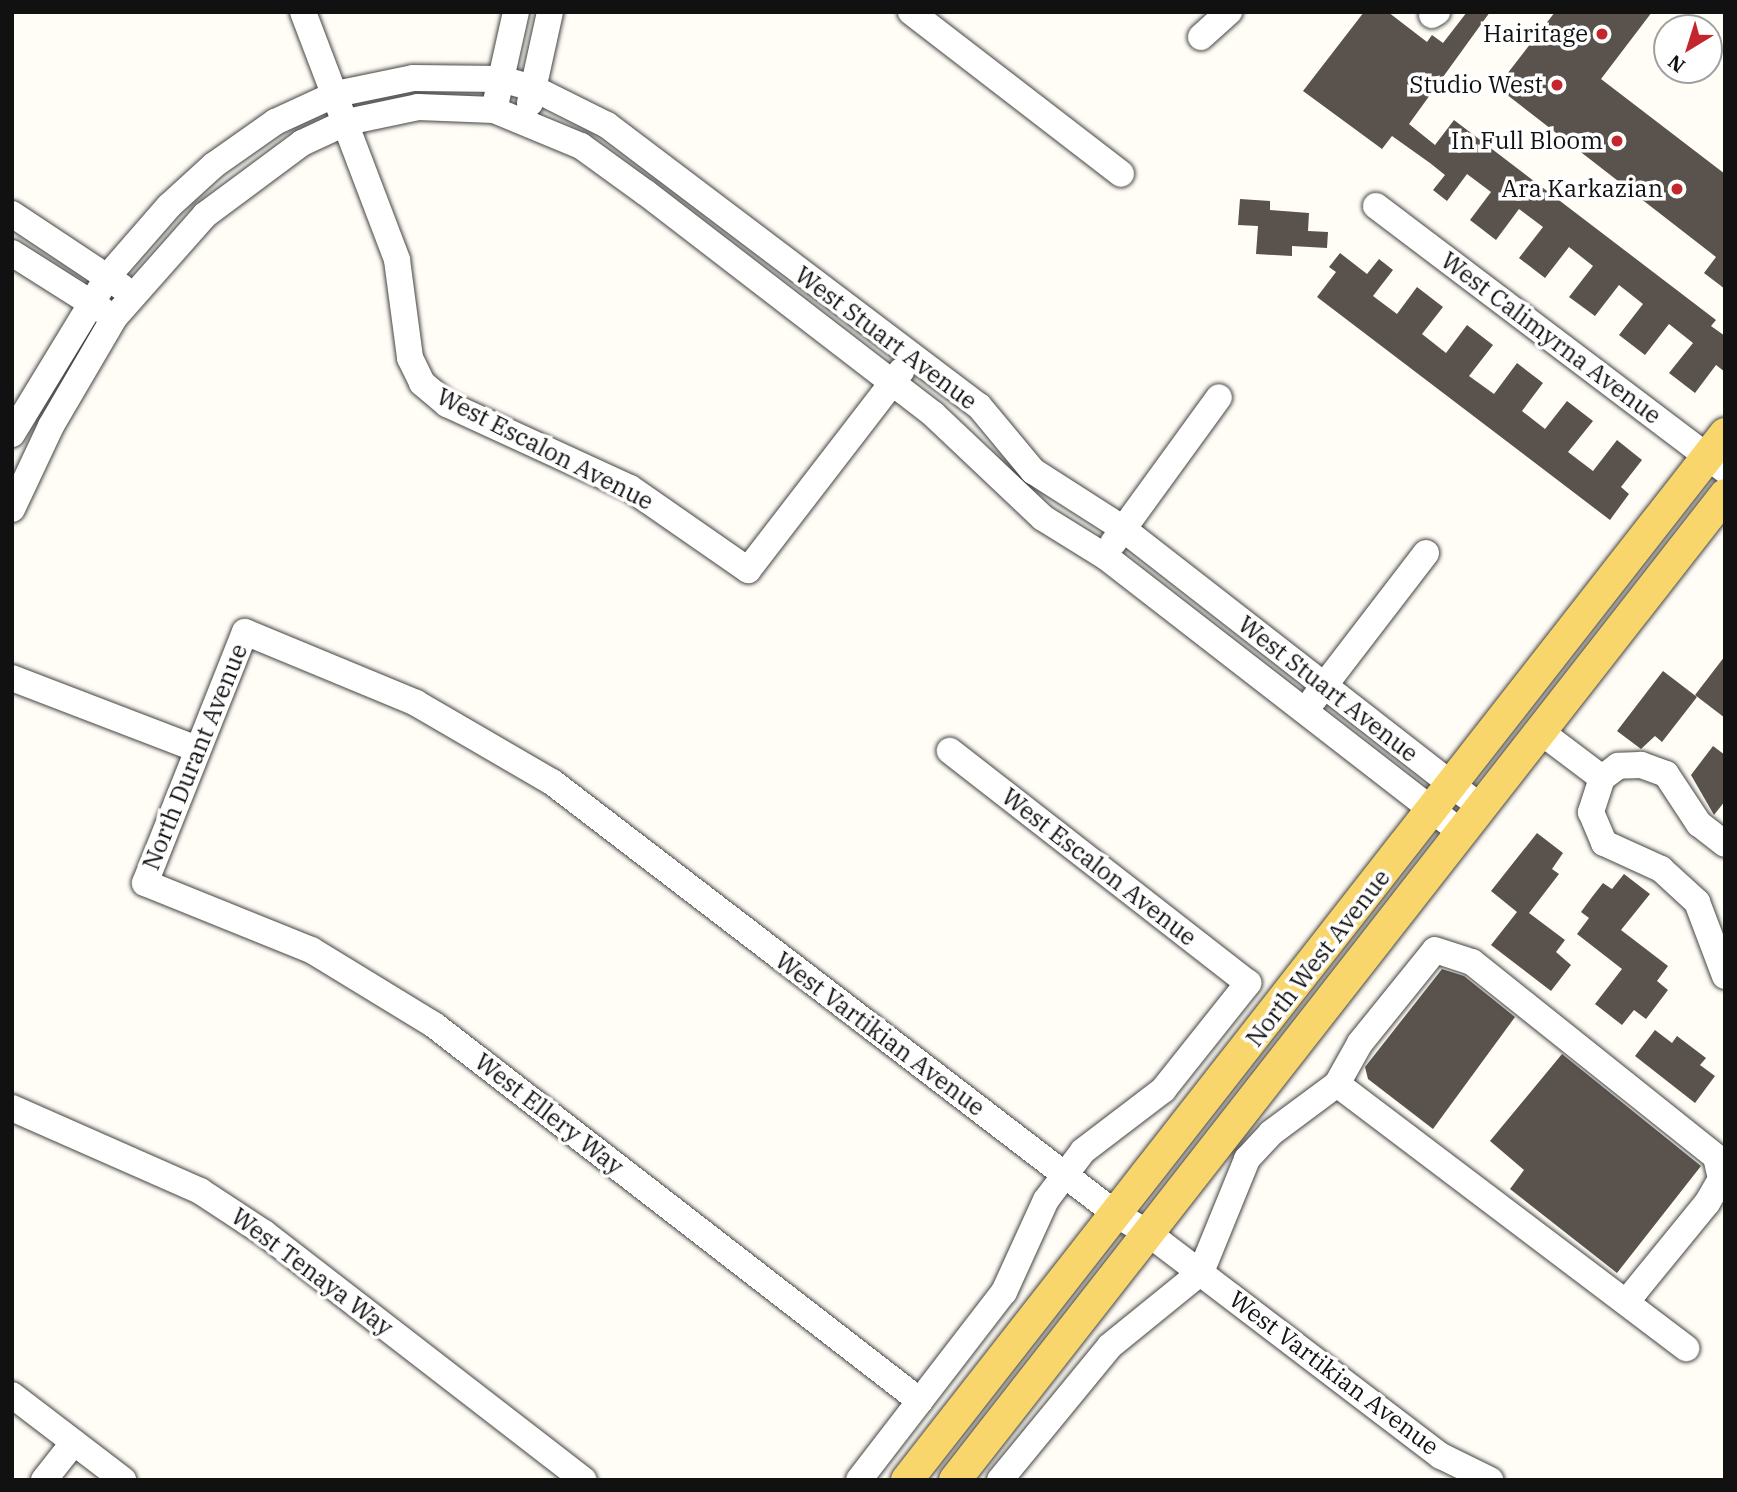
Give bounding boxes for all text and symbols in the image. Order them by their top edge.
north arrow [1653,14,1723,84]
place label: Hairitage [1483,20,1588,48]
marker: Hairitage [1594,26,1610,42]
text: N [1663,50,1690,78]
place label: Studio West [1409,71,1543,99]
marker: Studio West [1549,77,1565,93]
place label: In Full Bloom [1451,127,1603,155]
marker: In Full Bloom [1609,133,1625,149]
place label: Ara Karkazian [1502,175,1663,203]
marker: Ara Karkazian [1669,181,1685,197]
street label: West Calimyrna Avenue [1435,246,1667,430]
street label: West Stuart Avenue [789,260,983,416]
street label: West Escalon Avenue [432,382,658,516]
street label: West Stuart Avenue [1232,610,1424,768]
street label: North Durant Avenue [136,640,254,874]
street label: West Escalon Avenue [996,782,1202,952]
street label: North West Avenue [1240,864,1396,1052]
street label: West Vartikian Avenue [770,946,990,1122]
street label: West Ellery Way [469,1047,629,1181]
street label: West Tenaya Way [226,1202,398,1342]
street label: West Vartikian Avenue [1224,1285,1444,1461]

